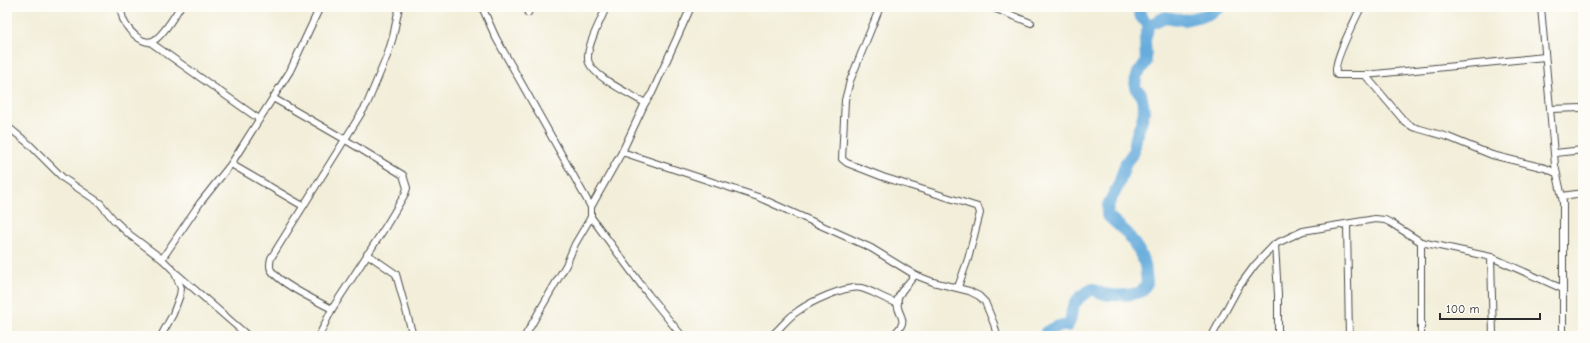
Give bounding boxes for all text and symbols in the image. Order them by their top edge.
scale bar [1440,295,1540,321]
text: 100 m [1446,302,1479,316]

